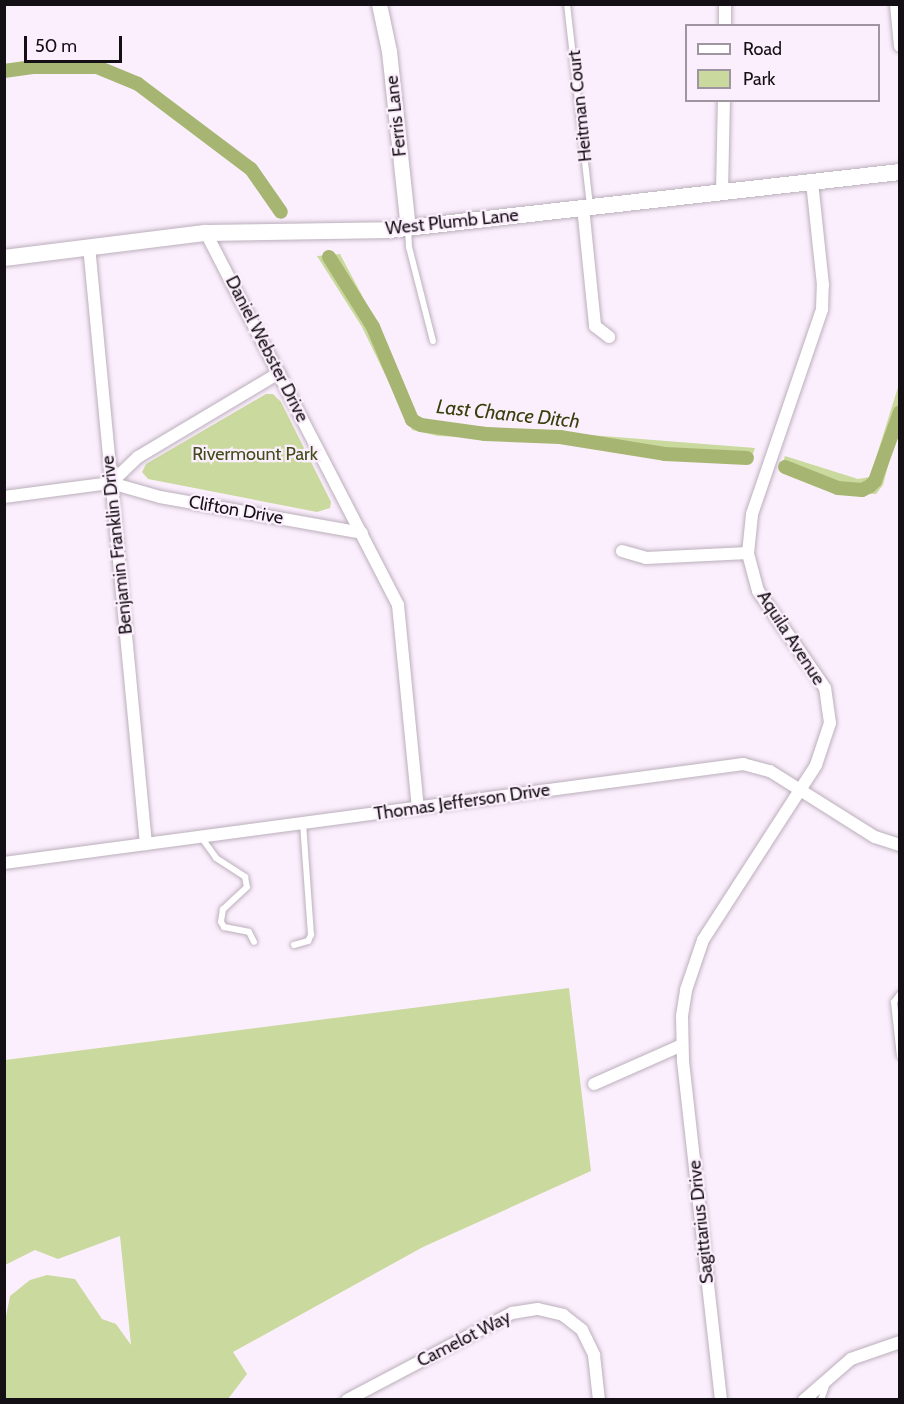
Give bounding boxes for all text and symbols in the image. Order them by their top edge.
scale bar [27,24,124,62]
legend [685,24,880,102]
text: 50 m [35,35,77,57]
text: Road [743,38,782,60]
street label: Heitman Court [563,49,597,163]
text: Park [743,68,775,90]
street label: Ferris Lane [381,74,411,158]
street label: West Plumb Lane [384,204,520,240]
street label: Daniel Webster Drive [221,272,313,426]
water label: Last Chance Ditch [435,395,581,433]
park label: Rivermount Park [192,443,318,465]
street label: Benjamin Franklin Drive [97,455,137,635]
street label: Clifton Drive [187,491,285,529]
street label: Aquila Avenue [752,587,830,689]
street label: Thomas Jefferson Drive [373,779,551,825]
street label: Sagittarius Drive [684,1159,718,1285]
street label: Camelot Way [413,1306,515,1372]

